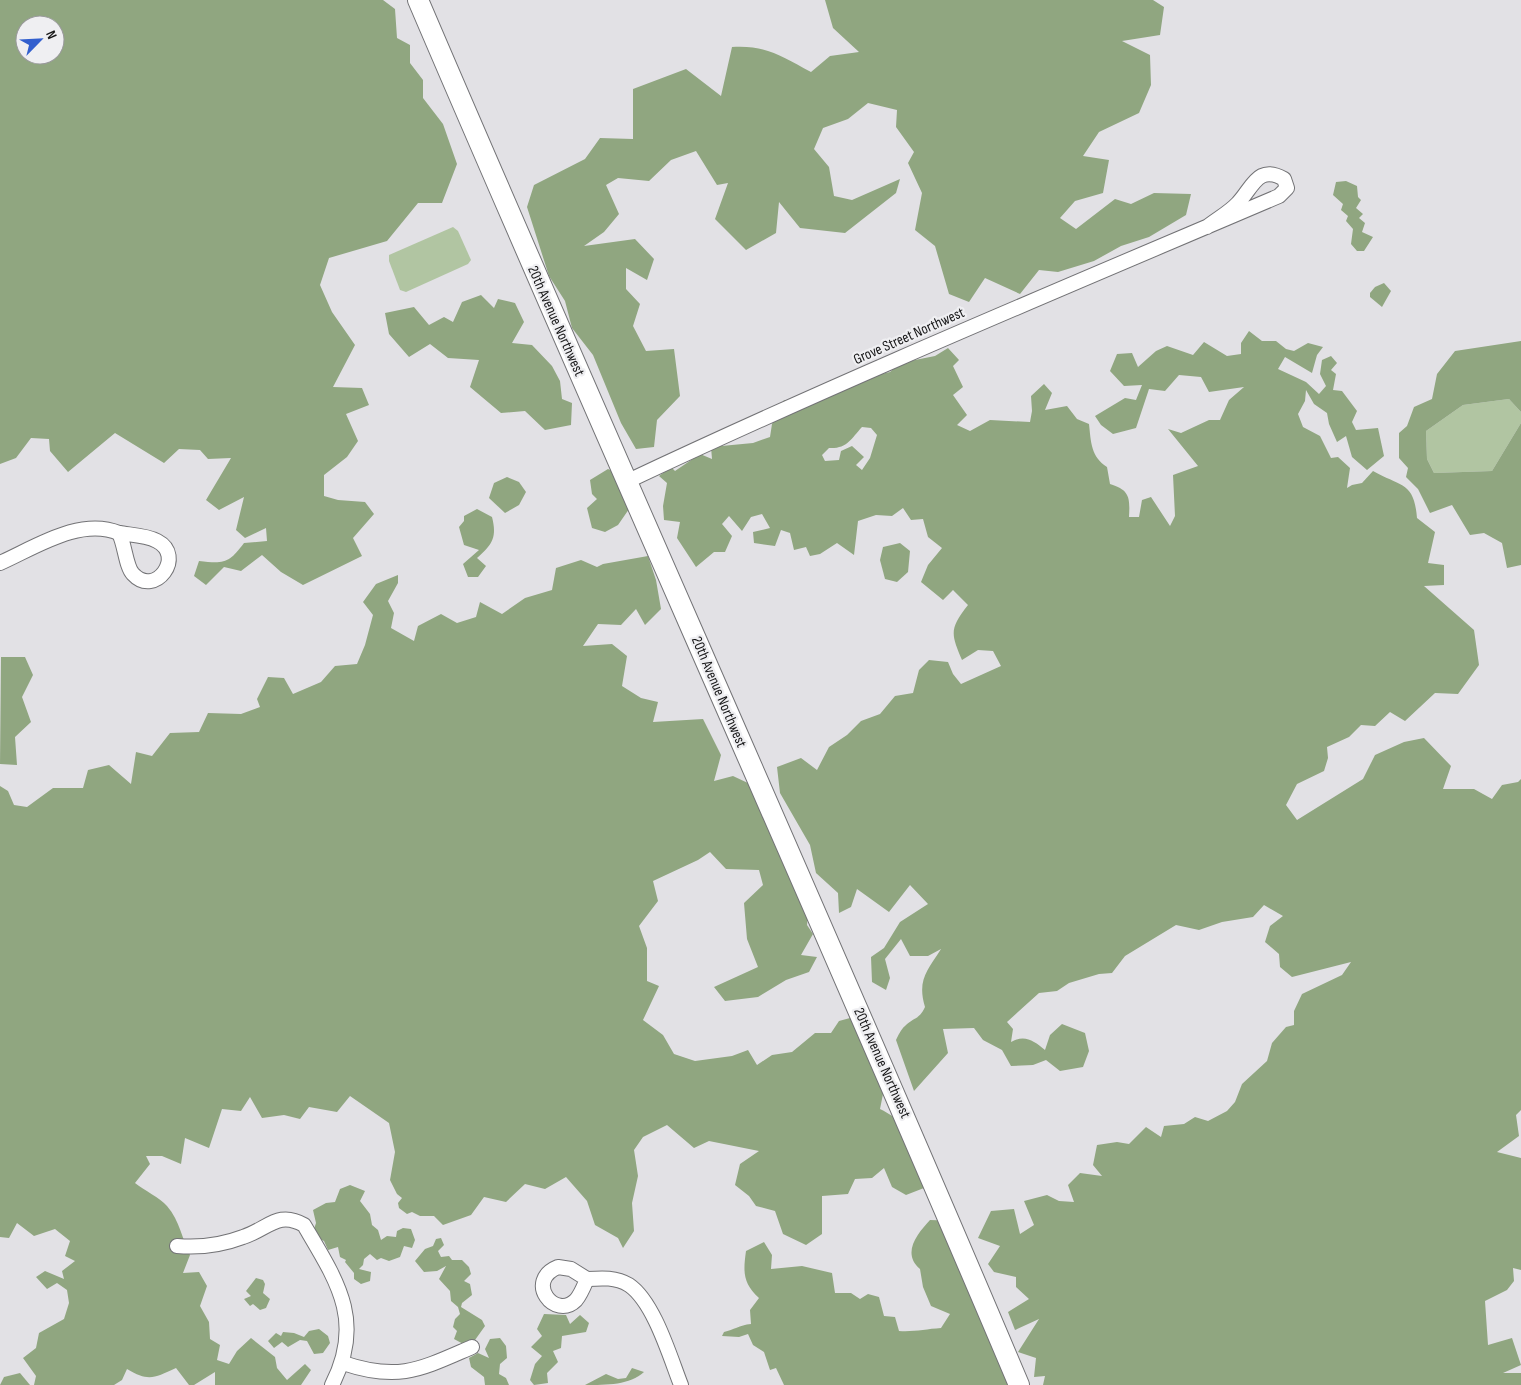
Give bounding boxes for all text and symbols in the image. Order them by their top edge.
north arrow [15,15,65,65]
text: N [42,28,61,42]
street label: 20th Avenue Northwest [523,263,589,380]
street label: Grove Street Northwest [851,303,968,369]
street label: 20th Avenue Northwest [687,634,751,751]
street label: 20th Avenue Northwest [849,1005,915,1122]

